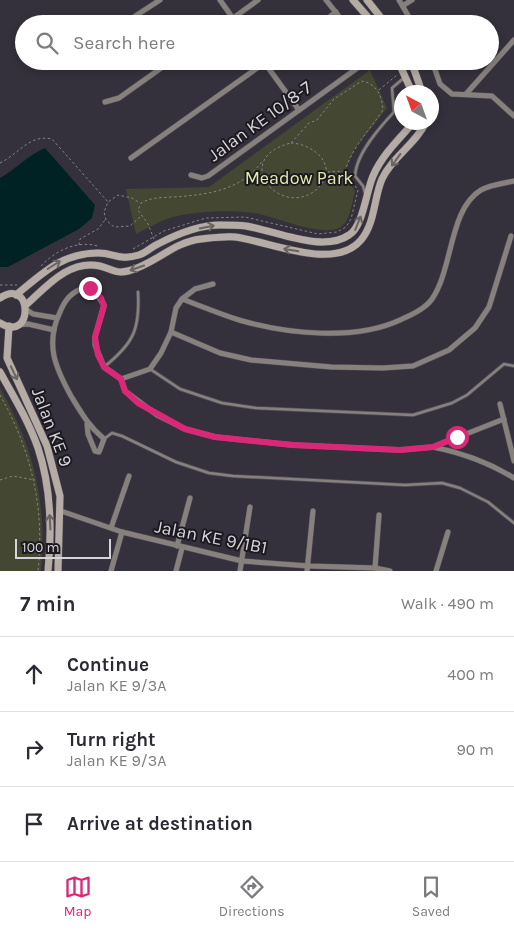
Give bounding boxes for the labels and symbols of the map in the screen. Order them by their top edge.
street label: Jalan KE 10/8-7 [204,76,317,166]
north arrow [394,85,439,130]
one-way arrow [390,153,401,166]
park label: Meadow Park [245,167,353,189]
one-way arrow [353,215,363,230]
one-way arrow [198,222,214,231]
one-way arrow [283,244,299,254]
one-way arrow [47,260,61,270]
one-way arrow [130,264,145,273]
route end [79,277,102,300]
one-way arrow [10,365,19,380]
street label: Jalan KE 9 [27,384,77,470]
route start [446,426,469,449]
one-way arrow [45,515,54,531]
street label: Jalan KE 9/1B1 [153,515,269,559]
scale bar [15,536,111,559]

